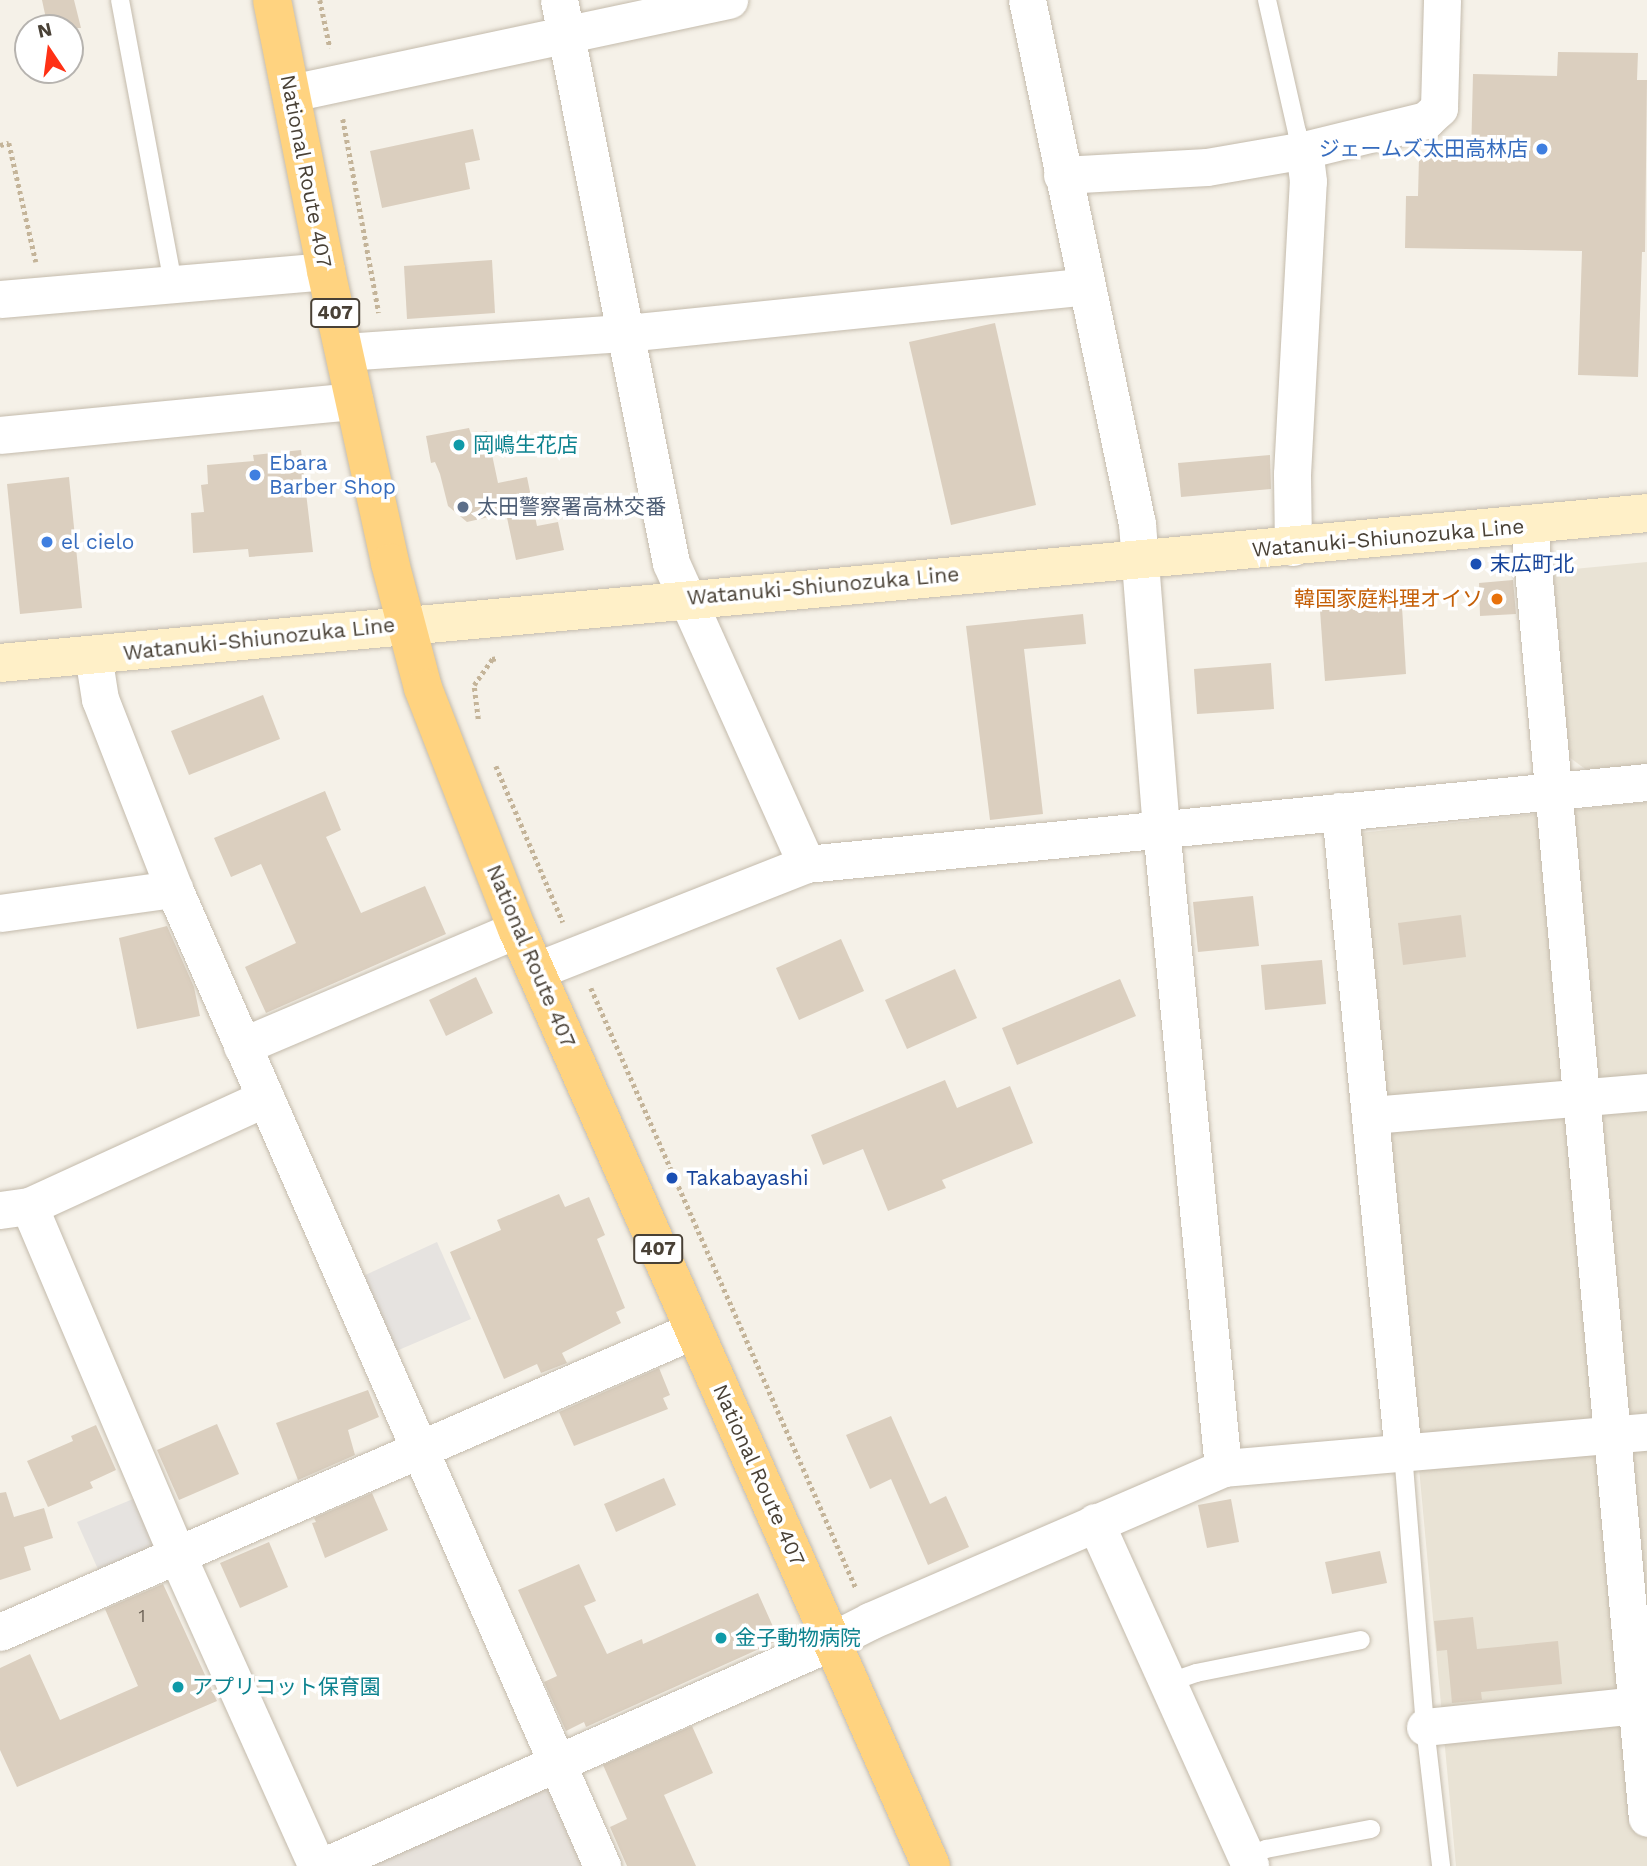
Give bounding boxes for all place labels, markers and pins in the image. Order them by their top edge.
place label: ジェームズ太田高林店 [1318,136,1528,162]
marker: ジェームズ太田高林店 [1534,141,1550,157]
place label: 岡嶋生花店 [473,432,578,458]
marker: 岡嶋生花店 [451,437,467,453]
place label: Ebara Barber Shop [269,450,396,500]
marker: Ebara Barber Shop [247,467,263,483]
place label: 太田警察署高林交番 [477,494,666,520]
marker: 太田警察署高林交番 [455,499,471,515]
place label: el cielo [61,529,135,555]
marker: el cielo [39,534,55,550]
place label: 末広町北 [1490,551,1574,577]
marker: 末広町北 [1468,556,1484,572]
place label: 韓国家庭料理オイソ [1294,586,1483,612]
marker: 韓国家庭料理オイソ [1489,591,1505,607]
place label: Takabayashi [686,1165,809,1191]
marker: Takabayashi [664,1170,680,1186]
place label: 金子動物病院 [735,1625,861,1651]
marker: 金子動物病院 [713,1630,729,1646]
place label: アプリコット保育園 [192,1674,381,1700]
marker: アプリコット保育園 [170,1679,186,1695]

